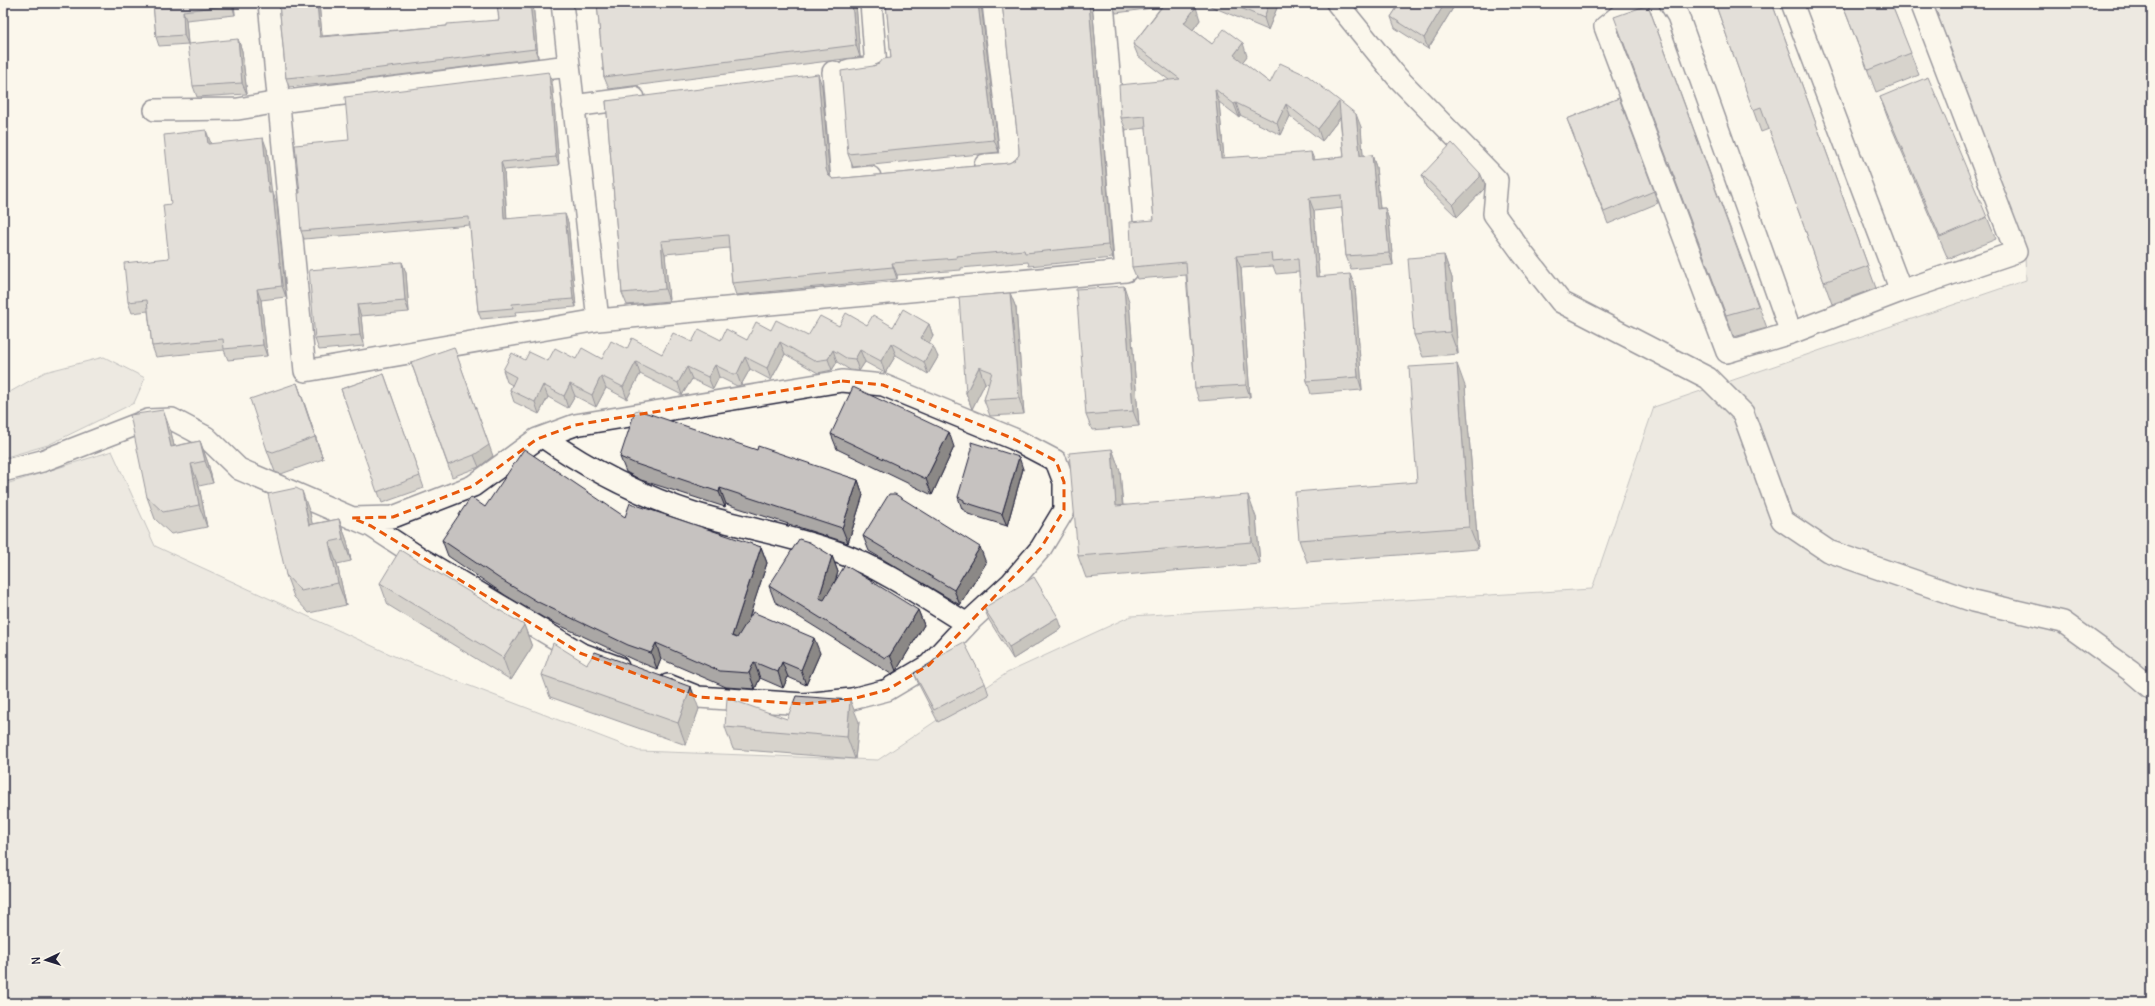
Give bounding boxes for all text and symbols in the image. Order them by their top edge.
north arrow [26,940,66,980]
text: N [29,956,43,965]

